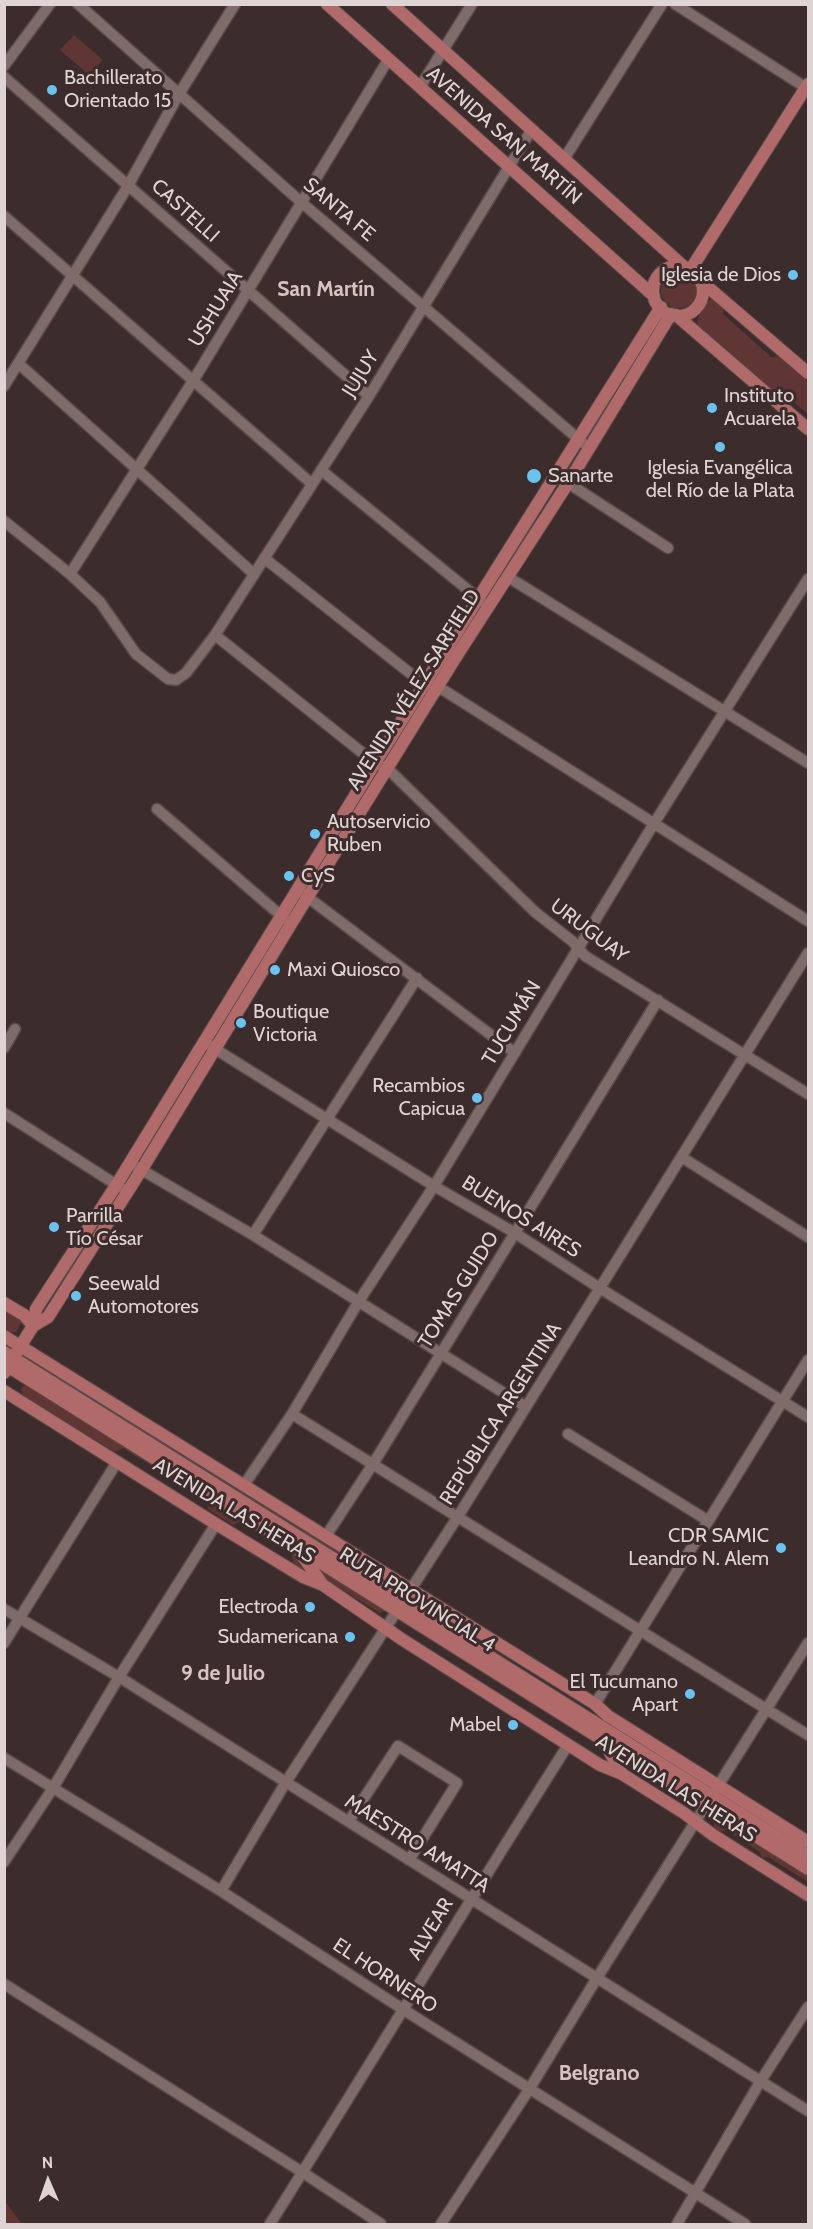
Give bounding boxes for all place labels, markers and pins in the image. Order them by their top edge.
place label: Bachillerato Orientado 15 [64,66,171,113]
marker: Bachillerato Orientado 15 [45,83,59,97]
place label: Iglesia de Dios [661,263,781,287]
marker: Iglesia de Dios [786,268,800,282]
place label: Instituto Acuarela [724,384,796,431]
marker: Instituto Acuarela [705,401,719,415]
marker: Iglesia Evangélica del Río de la Plata [713,440,727,454]
place label: Iglesia Evangélica del Río de la Plata [646,456,794,503]
place label: Sanarte [548,464,613,488]
marker: Sanarte [525,467,543,485]
place label: Autoservicio Ruben [327,810,430,857]
marker: Autoservicio Ruben [308,827,322,841]
place label: CyS [301,864,335,888]
marker: CyS [282,869,296,883]
place label: Maxi Quiosco [287,958,400,982]
marker: Maxi Quiosco [268,963,282,977]
place label: Boutique Victoria [253,1000,329,1047]
marker: Boutique Victoria [234,1016,248,1030]
place label: Recambios Capicua [372,1074,465,1121]
marker: Recambios Capicua [470,1091,484,1105]
place label: Parrilla Tío César [66,1204,143,1251]
marker: Parrilla Tío César [47,1220,61,1234]
place label: Seewald Automotores [88,1272,199,1319]
marker: Seewald Automotores [69,1289,83,1303]
place label: CDR SAMIC Leandro N. Alem [628,1524,769,1571]
marker: CDR SAMIC Leandro N. Alem [774,1541,788,1555]
place label: Electroda [218,1595,298,1619]
marker: Electroda [303,1600,317,1614]
place label: Sudamericana [217,1625,338,1649]
marker: Sudamericana [343,1630,357,1644]
place label: El Tucumano Apart [569,1670,678,1717]
marker: El Tucumano Apart [683,1687,697,1701]
place label: Mabel [449,1713,501,1737]
marker: Mabel [506,1718,520,1732]

